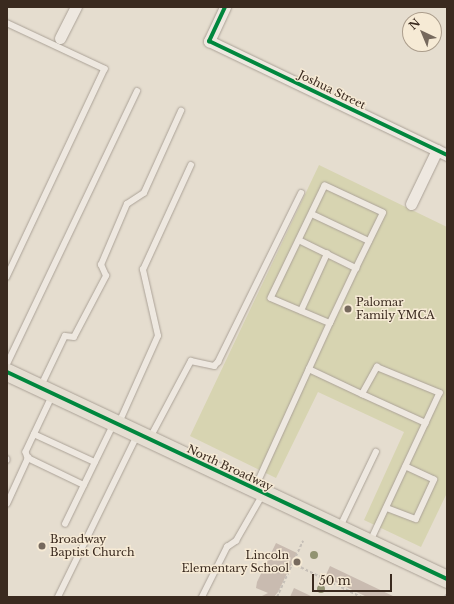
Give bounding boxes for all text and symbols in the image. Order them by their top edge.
north arrow [402,12,442,52]
text: N [406,15,423,33]
street label: Joshua Street [296,68,368,112]
place label: Palomar Family YMCA [356,296,436,322]
marker: Palomar Family YMCA [343,304,353,314]
street label: North Broadway [185,442,275,494]
place label: Broadway Baptist Church [50,533,135,559]
marker: Broadway Baptist Church [37,541,47,551]
place label: Lincoln Elementary School [181,549,289,575]
marker: Lincoln Elementary School [292,557,302,567]
scale bar [314,566,394,592]
text: 50 m [319,573,351,588]

